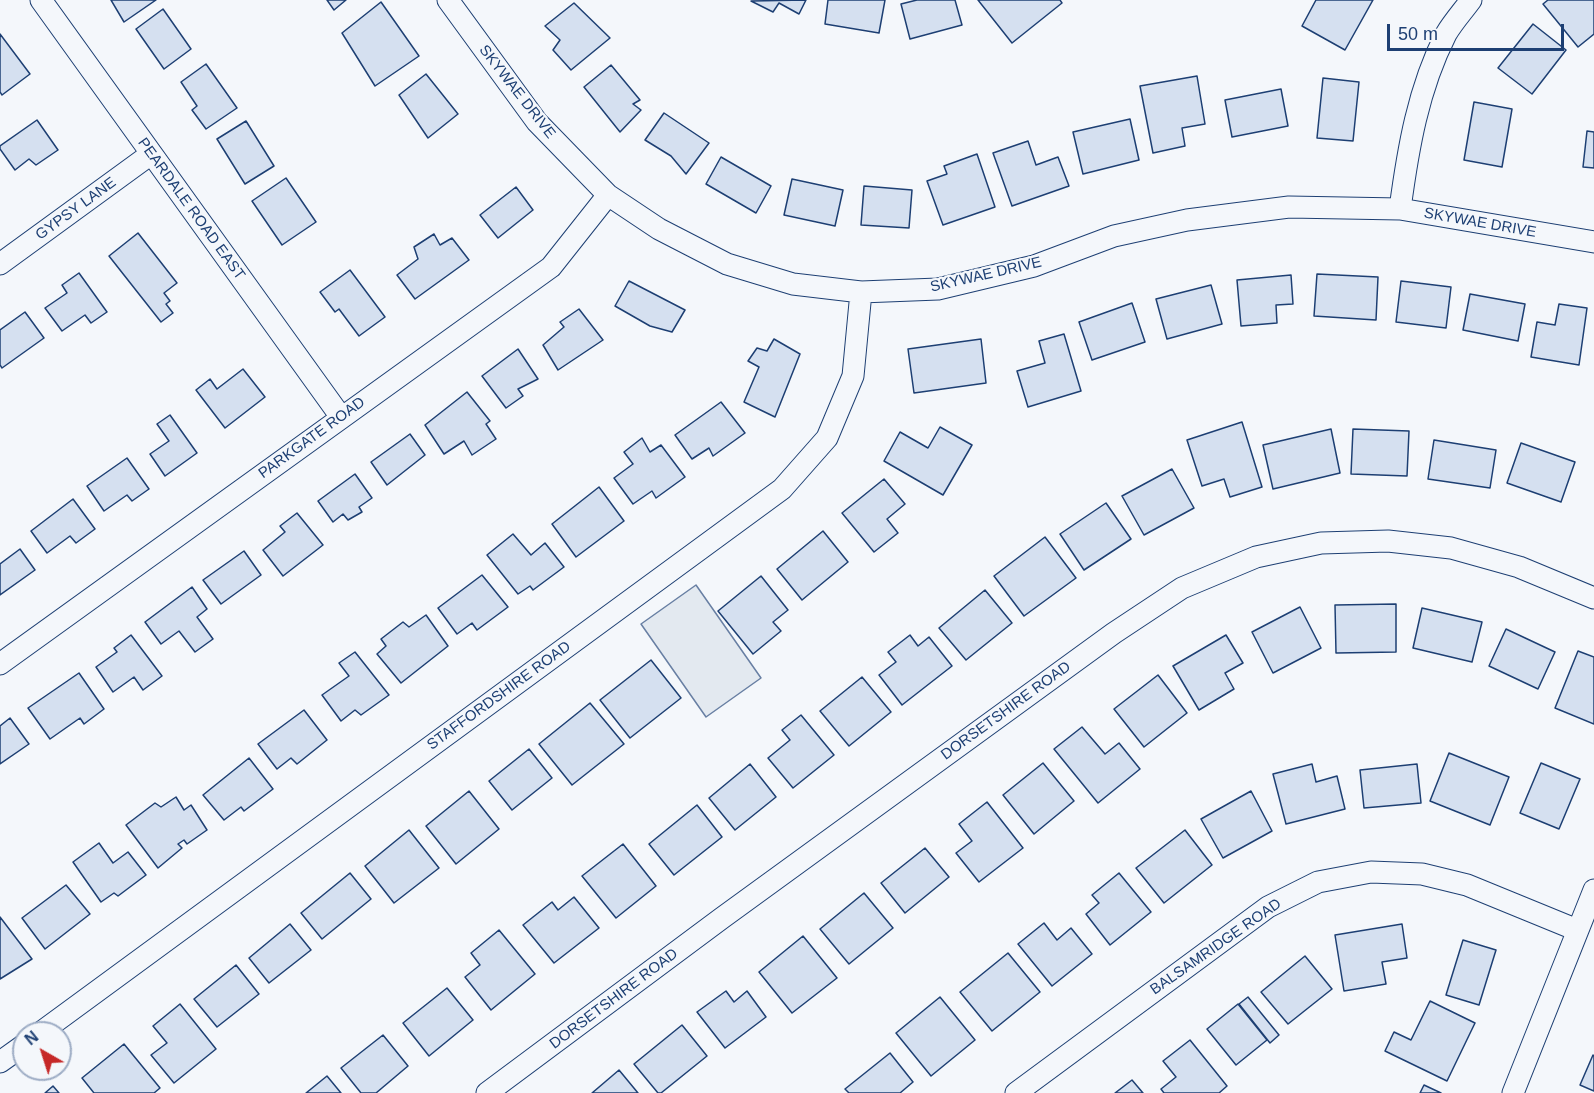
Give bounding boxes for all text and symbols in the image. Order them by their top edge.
scale bar [1390,12,1567,50]
text: 50 m [1398,24,1438,44]
street label: SKYWAE DRIVE [475,42,559,142]
street label: PEARDALE ROAD EAST [133,135,249,283]
street label: GYPSY LANE [32,174,120,244]
street label: SKYWAE DRIVE [1422,204,1538,242]
street label: SKYWAE DRIVE [929,253,1043,297]
street label: PARKGATE ROAD [255,393,369,483]
street label: STAFFORDSHIRE ROAD [424,638,574,754]
street label: DORSETSHIRE ROAD [938,658,1074,764]
street label: BALSAMRIDGE ROAD [1147,895,1285,999]
street label: DORSETSHIRE ROAD [546,945,682,1053]
north arrow [12,1021,72,1081]
text: N [22,1028,41,1048]

